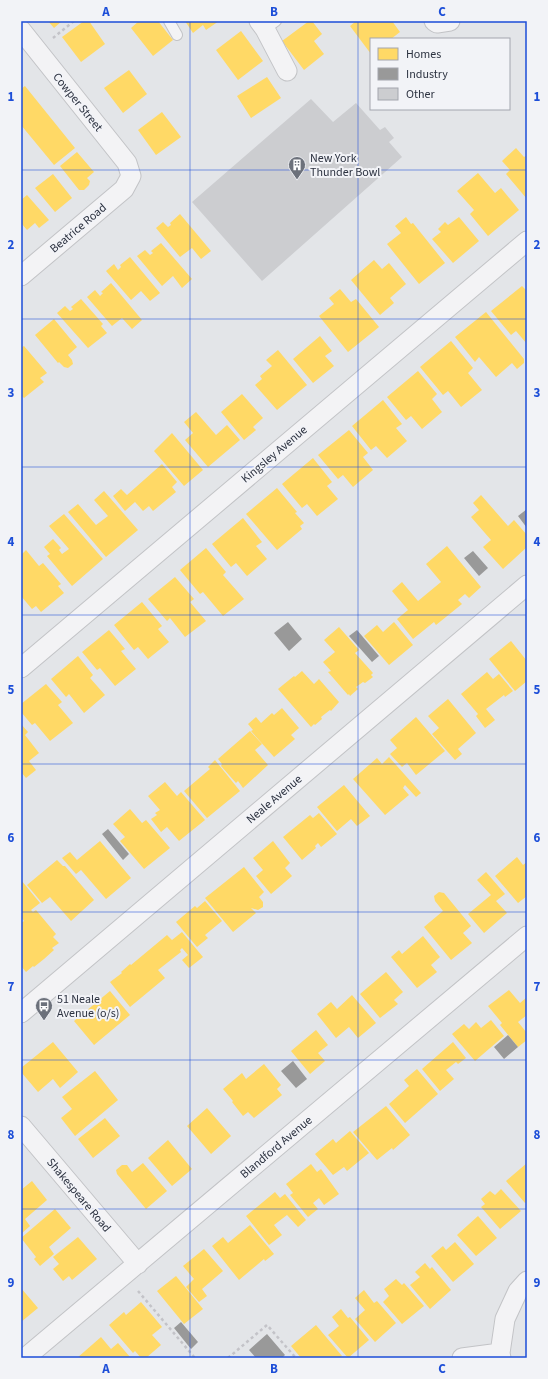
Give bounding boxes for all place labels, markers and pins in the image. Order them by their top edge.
place label: New York Thunder Bowl [310,150,380,181]
building icon: New York Thunder Bowl [287,155,307,180]
place label: 51 Neale Avenue (o/s) [57,991,119,1022]
bus stop icon: 51 Neale Avenue (o/s) [34,996,54,1021]

